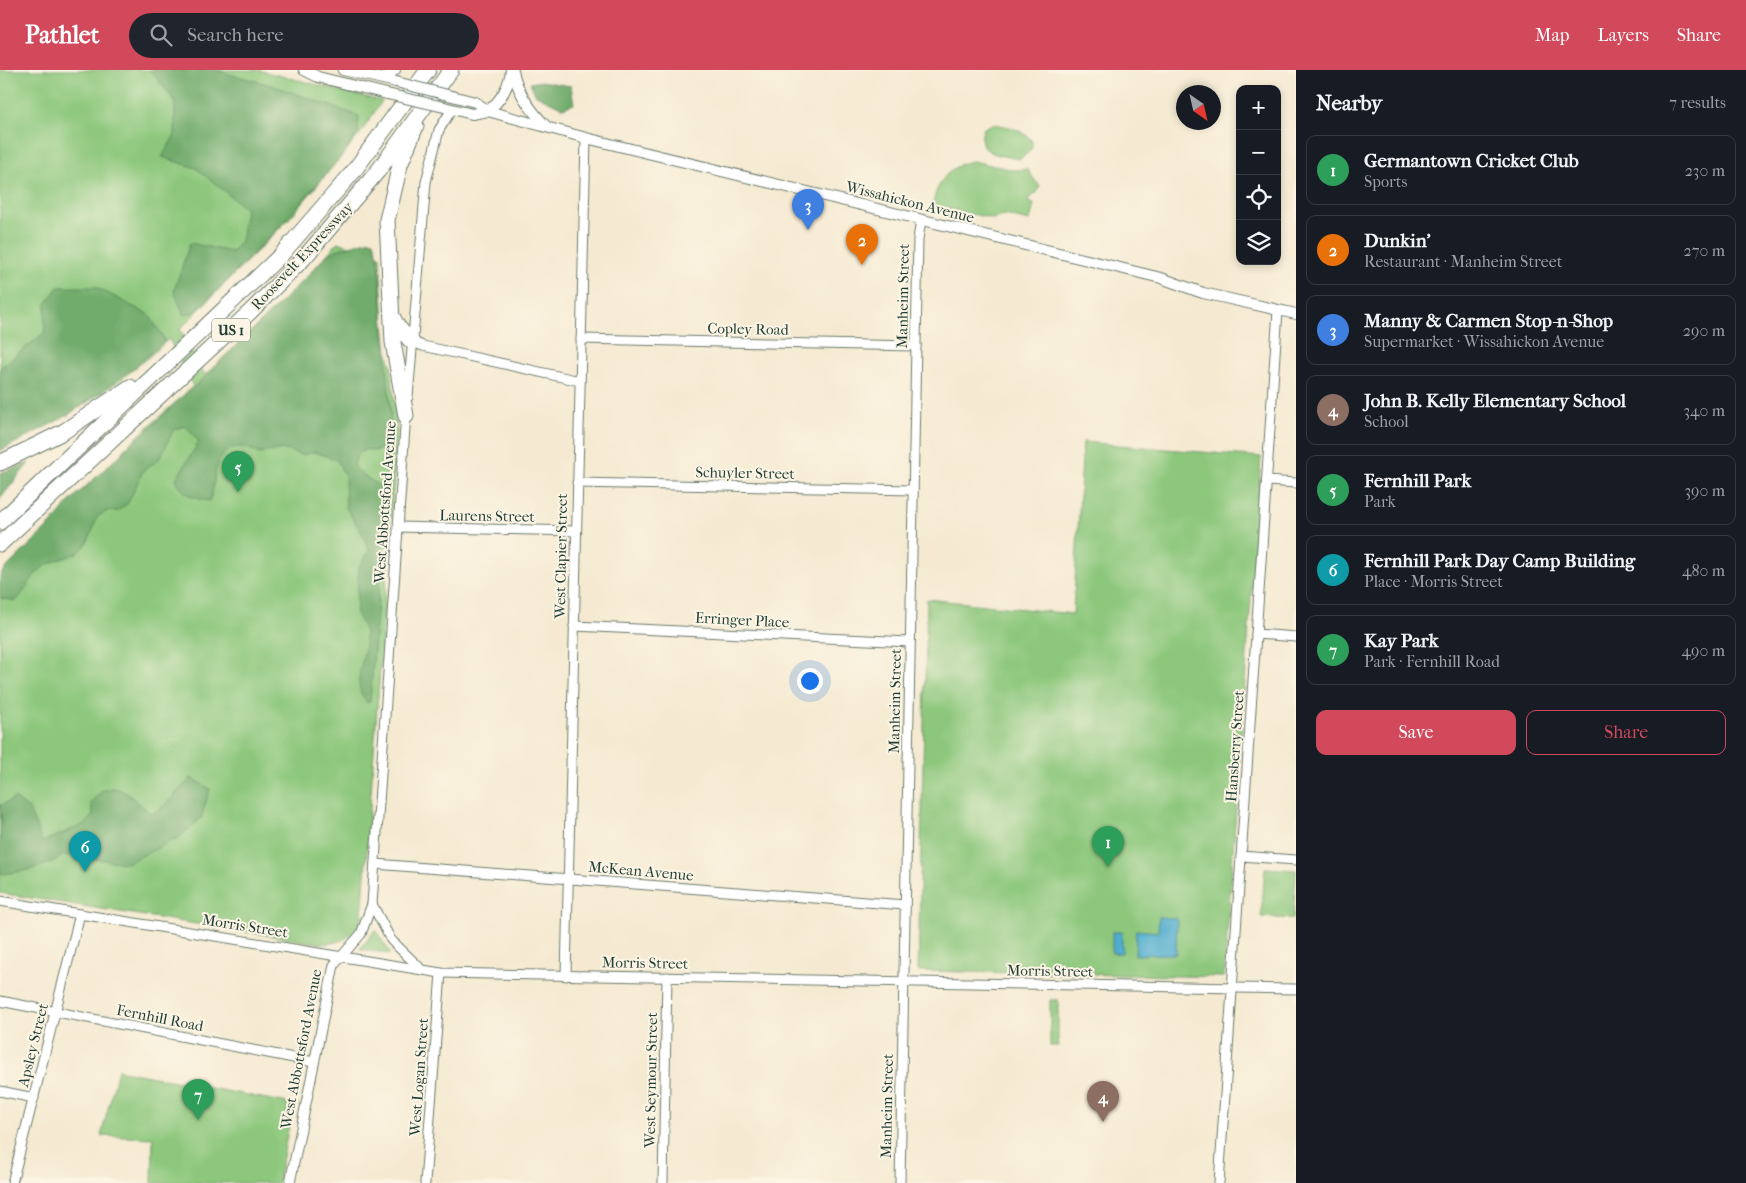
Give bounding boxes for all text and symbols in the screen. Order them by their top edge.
search box [129,13,479,58]
text: Pathlet [25,21,99,49]
icon: search [147,21,175,49]
text: Search here [187,24,284,46]
text: Map [1535,25,1569,46]
text: Layers [1597,25,1649,46]
text: Share [1677,25,1721,46]
north arrow [1176,85,1221,130]
map controls [1236,85,1281,265]
button: + [1236,85,1281,130]
text: Nearby [1316,91,1382,115]
text: 7 results [1669,93,1726,112]
button: − [1236,130,1281,175]
text: Germantown Cricket Club [1364,150,1579,172]
text: 1 [1330,161,1336,180]
text: 230 m [1685,161,1725,180]
text: Sports [1364,172,1407,191]
button: locate [1236,175,1281,220]
street label: Wissahickon Avenue [843,177,977,227]
pin: 3 [792,189,824,230]
street label: Roosevelt Expressway [247,197,357,314]
button: layers [1236,220,1281,265]
pin: 2 [846,224,878,265]
text: Dunkin' [1364,230,1431,252]
text: 2 [1329,241,1337,260]
text: 270 m [1684,241,1725,260]
street label: Manheim Street [893,243,913,349]
text: Restaurant · Manheim Street [1364,252,1562,271]
text: Manny & Carmen Stop-n-Shop [1364,310,1613,332]
road number: US 1 [212,318,250,342]
street label: Copley Road [707,319,790,339]
text: 3 [1330,321,1336,340]
text: 290 m [1683,321,1725,340]
text: Supermarket · Wissahickon Avenue [1364,332,1604,351]
text: John B. Kelly Elementary School [1364,390,1626,412]
text: 4 [1328,401,1338,420]
text: 340 m [1683,401,1725,420]
text: School [1364,412,1409,431]
street label: West Abbottsford Avenue [370,420,400,585]
pin: 5 [222,451,254,492]
street label: Schuyler Street [695,463,795,483]
text: Fernhill Park [1364,470,1471,492]
text: 5 [1330,481,1336,500]
text: 390 m [1684,481,1725,500]
street label: West Clapier Street [551,492,571,620]
text: Park [1364,492,1396,511]
street label: Laurens Street [439,506,535,526]
text: Fernhill Park Day Camp Building [1364,550,1635,572]
text: 6 [1329,561,1337,580]
text: 480 m [1682,561,1725,580]
text: Place · Morris Street [1364,572,1503,591]
street label: Erringer Place [694,609,790,631]
text: Kay Park [1364,630,1438,652]
text: 7 [1329,641,1337,660]
text: 490 m [1682,641,1725,660]
street label: Manheim Street [885,648,905,754]
text: Park · Fernhill Road [1364,652,1500,671]
your location [797,668,823,694]
street label: Hansberry Street [1222,689,1248,802]
button: Save [1316,710,1516,755]
button: Share [1526,710,1726,755]
pin: 1 [1092,826,1124,867]
pin: 6 [69,831,101,872]
street label: McKean Avenue [588,857,695,885]
street label: Morris Street [201,910,290,942]
street label: Morris Street [602,953,689,973]
street label: Morris Street [1007,961,1094,981]
street label: West Abbottsford Avenue [276,967,325,1132]
street label: Apsley Street [14,1001,52,1090]
street label: Fernhill Road [115,1001,206,1035]
street label: West Seymour Street [641,1011,661,1149]
street label: West Logan Street [406,1017,432,1138]
street label: Manheim Street [877,1053,897,1159]
pin: 7 [182,1079,214,1120]
pin: 4 [1087,1081,1119,1122]

